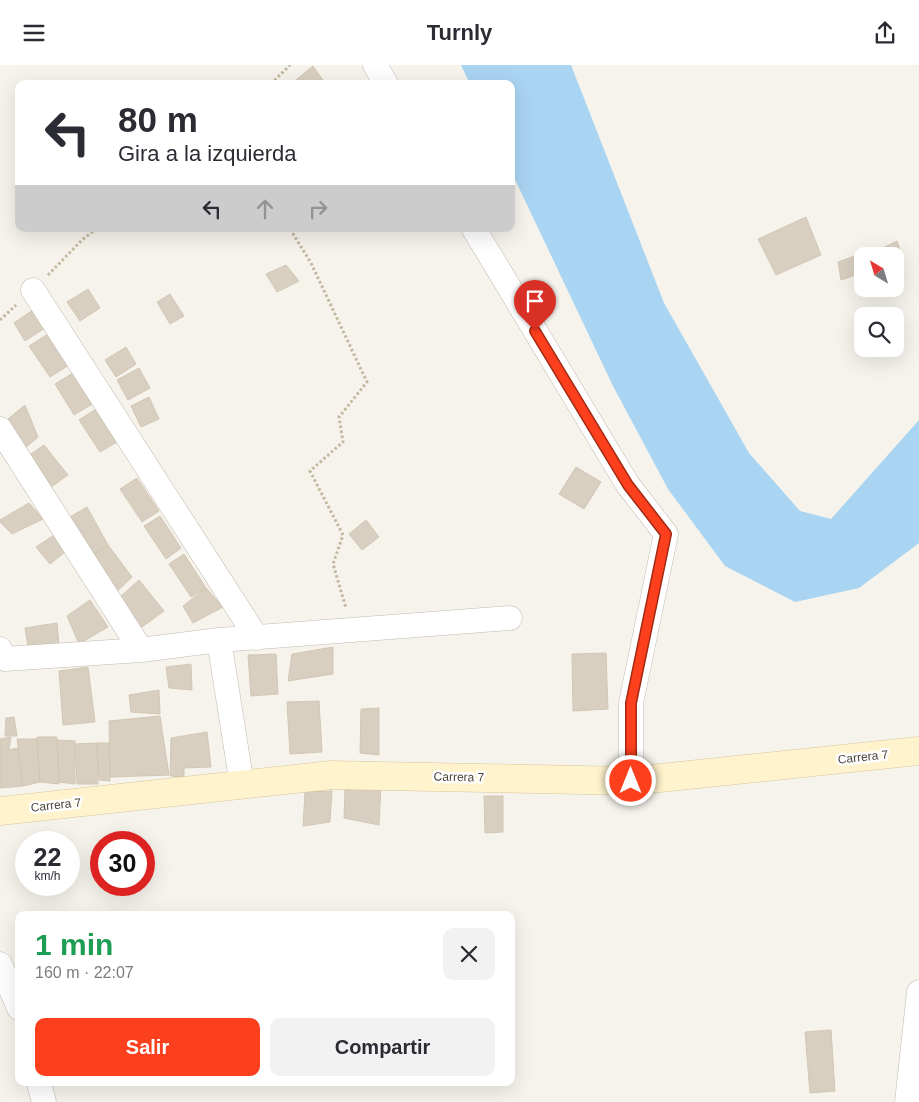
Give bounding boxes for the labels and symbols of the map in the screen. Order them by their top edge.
north arrow [854,247,904,297]
pin [514,280,556,331]
street label: Carrera 7 [837,747,889,767]
position arrow [604,754,656,806]
street label: Carrera 7 [434,770,485,784]
street label: Carrera 7 [30,795,82,815]
speed limit sign: 30 [90,831,155,896]

